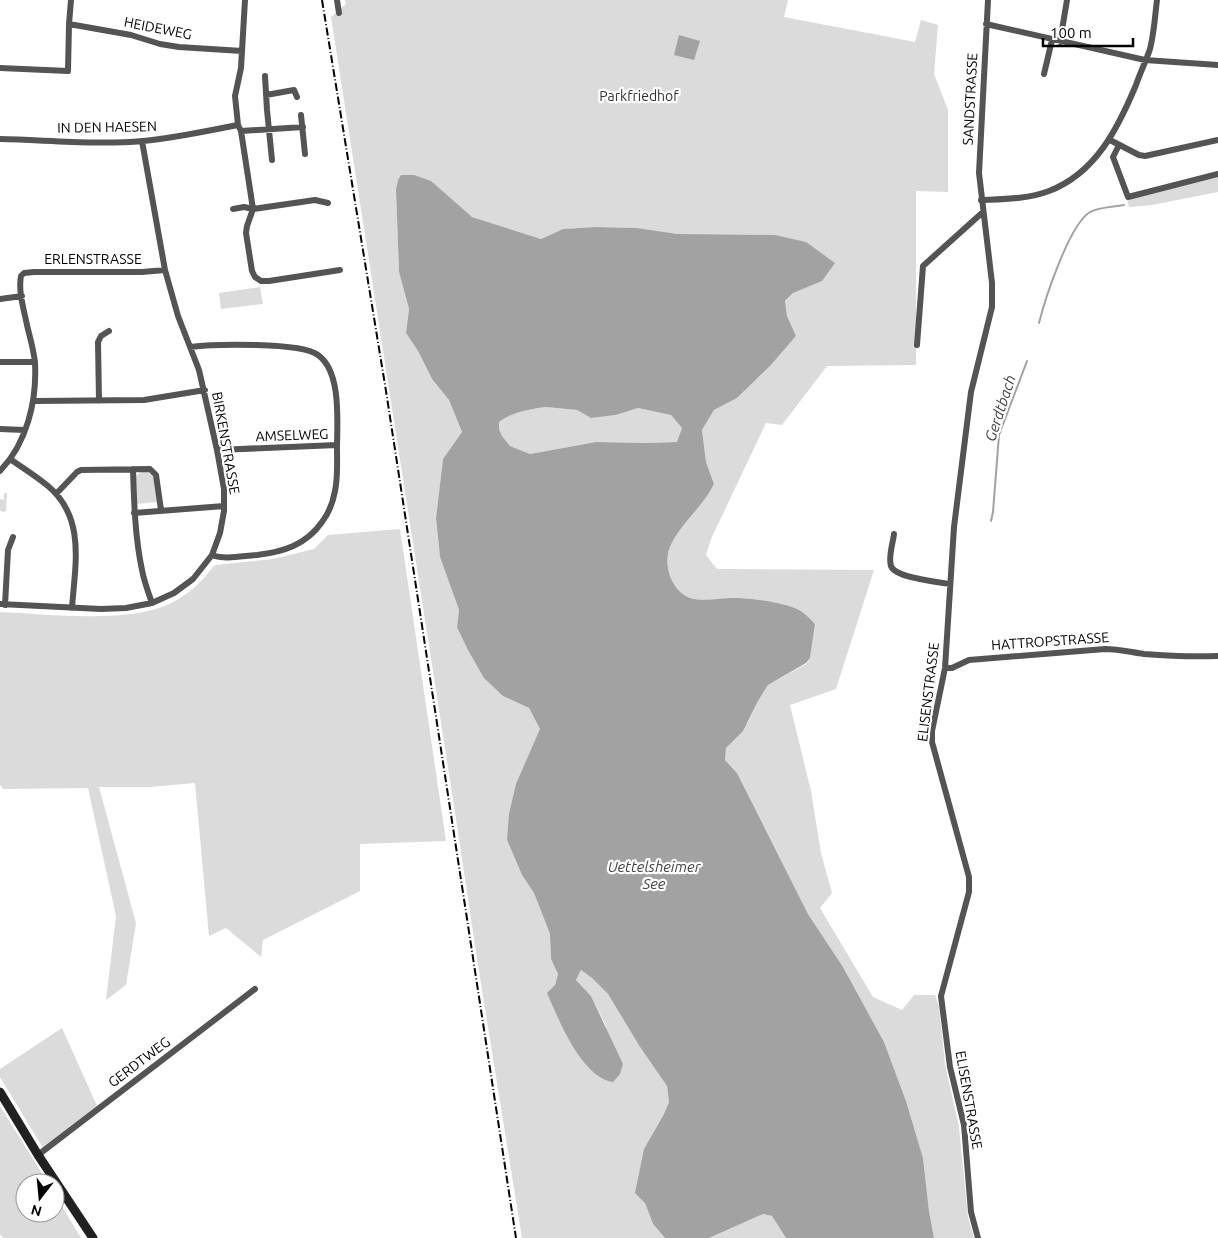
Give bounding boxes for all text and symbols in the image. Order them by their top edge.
street label: HEIDEWEG [123,14,193,42]
scale bar [1043,15,1133,47]
text: 100 m [1050,24,1092,41]
street label: SANDSTRASSE [960,52,980,146]
park label: Parkfriedhof [599,88,679,104]
street label: IN DEN HAESEN [57,118,157,136]
street label: ERLENSTRASSE [44,251,142,267]
water label: Gerdtbach [981,373,1019,443]
street label: BIRKENSTRASSE [209,391,243,496]
street label: AMSELWEG [255,426,329,444]
street label: HATTROPSTRASSE [991,629,1110,653]
street label: ELISENSTRASSE [914,641,942,743]
water label: Uettelsheimer See [608,858,702,892]
street label: GERDTWEG [105,1034,173,1090]
street label: ELISENSTRASSE [952,1049,986,1151]
north arrow [15,1173,65,1223]
text: N [29,1201,44,1220]

